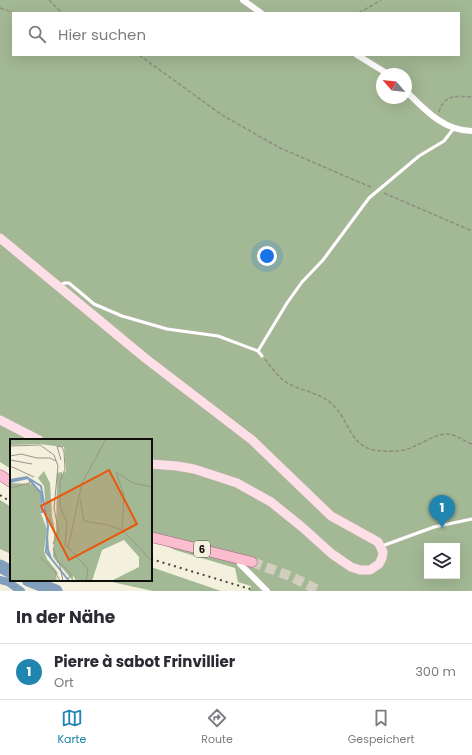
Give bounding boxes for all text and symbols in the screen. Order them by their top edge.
search box [12,12,460,56]
icon: search [26,23,48,45]
text: Hier suchen [58,24,146,45]
north arrow [376,68,412,104]
your location [257,246,277,266]
inset map [10,439,152,581]
pin: 1 [429,495,455,528]
road number: 6 [194,541,210,557]
map controls [424,543,460,579]
button: layers [424,543,460,579]
text: In der Nähe [16,605,115,629]
text: Pierre à sabot Frinvillier [54,651,235,672]
text: 1 [27,662,31,681]
text: 300 m [415,662,456,681]
text: Ort [54,673,74,692]
tab: Karte [57,707,86,748]
tab: Route [201,707,233,748]
tab: Gespeichert [348,707,415,748]

